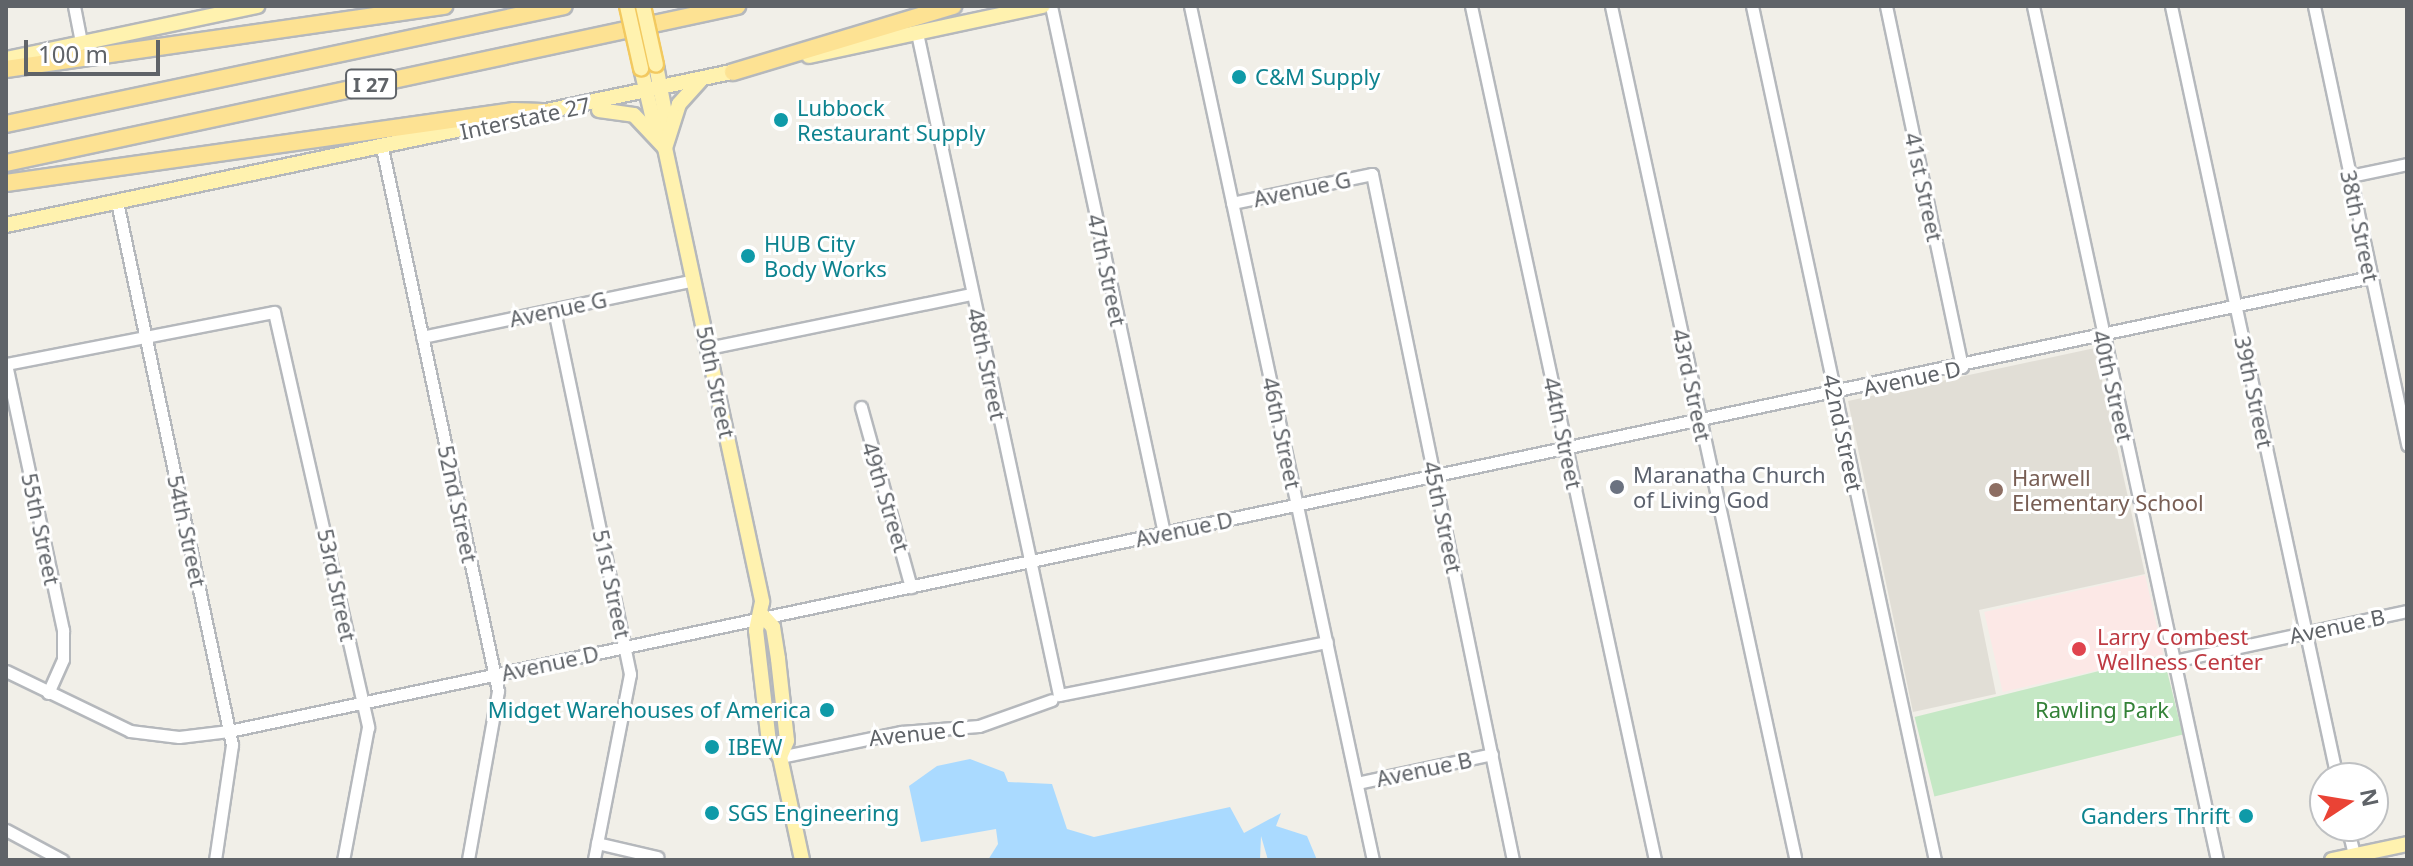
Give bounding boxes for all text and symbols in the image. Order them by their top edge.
scale bar [28,24,164,74]
text: 100 m [38,37,108,70]
place label: C&M Supply [1255,64,1380,90]
road number: I 27 [345,68,397,100]
marker: C&M Supply [1230,68,1248,86]
street label: Interstate 27 [457,91,593,145]
place label: Lubbock Restaurant Supply [797,94,985,146]
marker: Lubbock Restaurant Supply [772,111,790,129]
street label: 41st Street [1900,130,1948,244]
street label: Avenue G [1251,166,1353,212]
street label: 38th Street [2335,168,2385,284]
street label: 47th Street [1082,212,1132,328]
place label: HUB City Body Works [764,230,887,282]
marker: HUB City Body Works [739,247,757,265]
street label: Avenue G [507,286,609,332]
street label: 48th Street [962,306,1012,422]
street label: 50th Street [691,324,741,440]
street label: 43rd Street [1667,326,1717,444]
street label: 40th Street [2087,328,2139,444]
street label: 39th Street [2229,334,2279,450]
street label: Avenue D [1861,355,1963,401]
street label: 42nd Street [1818,372,1868,494]
street label: 46th Street [1257,375,1307,491]
street label: 44th Street [1538,375,1588,491]
street label: 49th Street [857,439,915,555]
street label: 52nd Street [433,443,483,565]
street label: 45th Street [1418,459,1468,575]
place label: Maranatha Church of Living God [1633,461,1826,512]
place label: Harwell Elementary School [2012,464,2204,516]
street label: 55th Street [16,471,66,587]
street label: 54th Street [162,473,212,589]
marker: Maranatha Church of Living God [1608,478,1626,496]
marker: Harwell Elementary School [1987,481,2005,499]
street label: Avenue D [1133,506,1235,552]
street label: 53rd Street [312,526,362,644]
street label: 51st Street [588,527,636,641]
street label: Avenue B [2287,603,2387,649]
place label: Larry Combest Wellness Center [2097,623,2263,674]
marker: Larry Combest Wellness Center [2068,638,2090,660]
street label: Avenue D [499,640,601,686]
place label: Midget Warehouses of America [488,697,811,723]
park label: Rawling Park [2035,697,2169,723]
marker: Midget Warehouses of America [818,701,836,719]
street label: Avenue C [867,715,967,751]
place label: IBEW [728,734,782,760]
marker: IBEW [703,738,721,756]
street label: Avenue B [1374,746,1474,792]
north arrow [2309,762,2389,842]
text: N [2354,786,2387,809]
place label: SGS Engineering [728,800,899,826]
place label: Ganders Thrift [2081,803,2230,829]
marker: SGS Engineering [703,804,721,822]
marker: Ganders Thrift [2237,807,2255,825]

